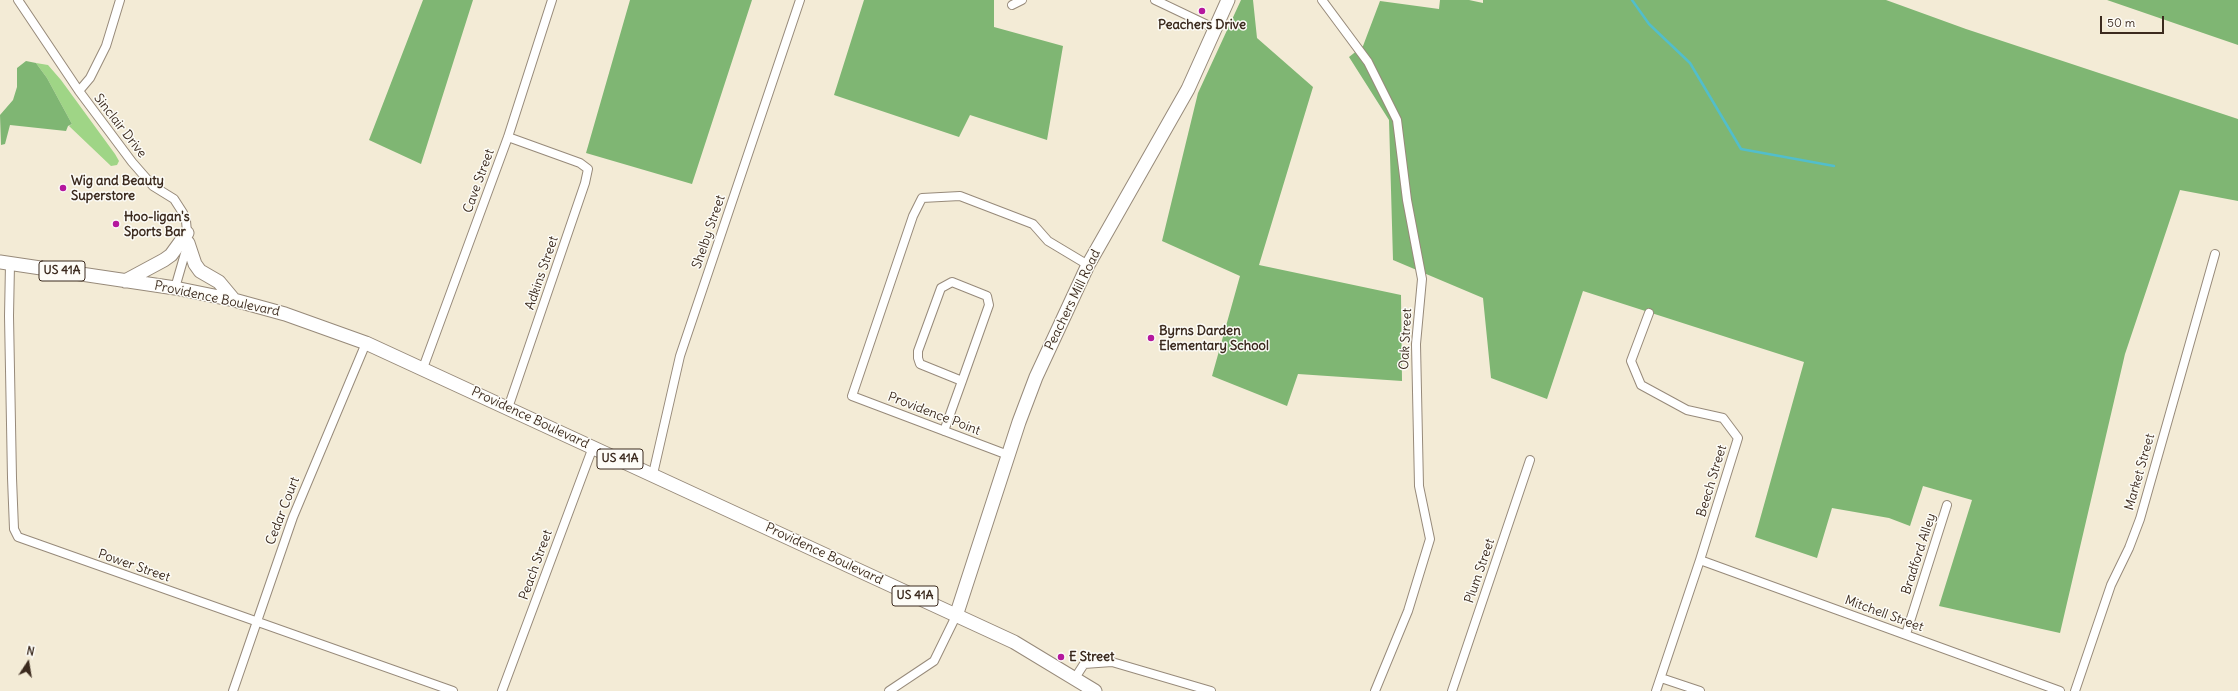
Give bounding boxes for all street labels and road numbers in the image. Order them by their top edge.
street label: Sinclair Drive [90,91,150,161]
street label: Cave Street [460,147,498,215]
street label: Shelby Street [689,193,729,271]
street label: Adkins Street [522,234,562,312]
street label: Peachers Mill Road [1042,247,1104,353]
road number: US 41A [39,261,85,281]
street label: Providence Boulevard [153,278,281,320]
street label: Oak Street [1397,308,1415,370]
street label: Providence Boulevard [469,384,591,452]
street label: Providence Point [886,389,982,439]
street label: Market Street [2122,432,2158,512]
street label: Beech Street [1694,443,1730,519]
road number: US 41A [597,449,643,469]
street label: Cedar Court [263,475,303,547]
street label: Bradford Alley [1899,511,1939,597]
street label: Providence Boulevard [763,520,885,588]
street label: Peach Street [516,528,556,602]
street label: Plum Street [1462,537,1498,605]
street label: Power Street [96,546,172,586]
road number: US 41A [892,586,938,606]
street label: Mitchell Street [1843,593,1925,635]

